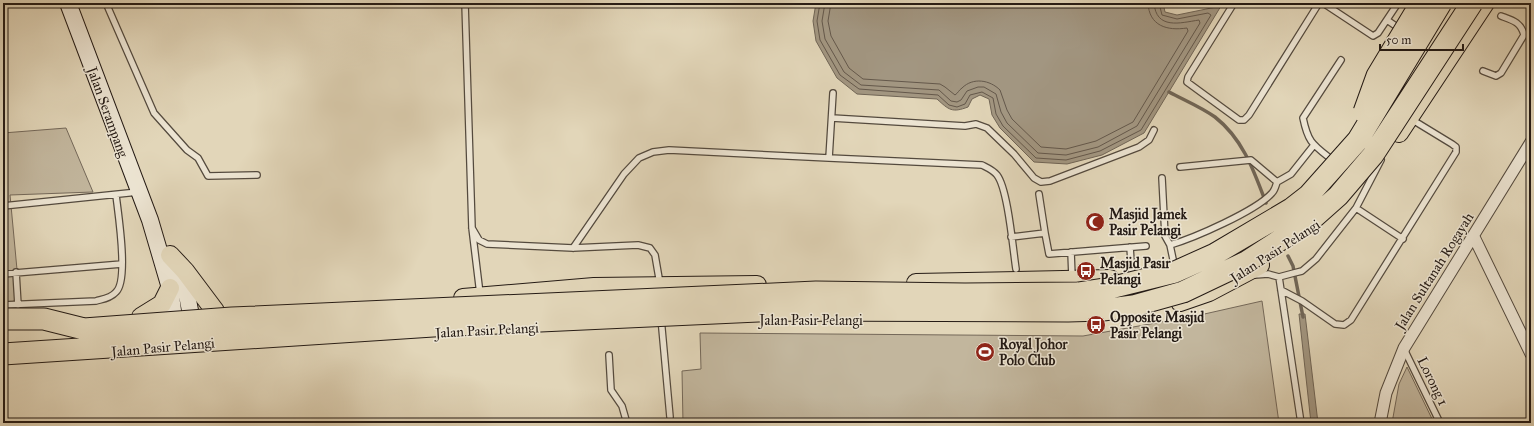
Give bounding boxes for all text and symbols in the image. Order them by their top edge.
scale bar [1380,26,1463,52]
text: 50 m [1386,33,1411,47]
street label: Jalan Serampang [82,63,132,161]
place label: Masjid Jamek Pasir Pelangi [1109,206,1187,240]
street label: Jalan Sultanah Rogayah [1390,209,1478,335]
mosque icon: Masjid Jamek Pasir Pelangi [1084,211,1106,233]
street label: Jalan Pasir Pelangi [1226,216,1324,289]
place label: Masjid Pasir Pelangi [1100,255,1171,289]
bus stop icon: Masjid Pasir Pelangi [1075,260,1097,282]
place label: Opposite Masjid Pasir Pelangi [1110,309,1205,343]
street label: Jalan Pasir Pelangi [757,312,863,330]
bus stop icon: Opposite Masjid Pasir Pelangi [1085,314,1107,336]
street label: Jalan Pasir Pelangi [433,319,539,343]
street label: Jalan Pasir Pelangi [109,335,216,362]
place label: Royal Johor Polo Club [999,336,1068,369]
sports icon: Royal Johor Polo Club [974,341,996,363]
street label: Lorong 1 [1413,354,1452,409]

